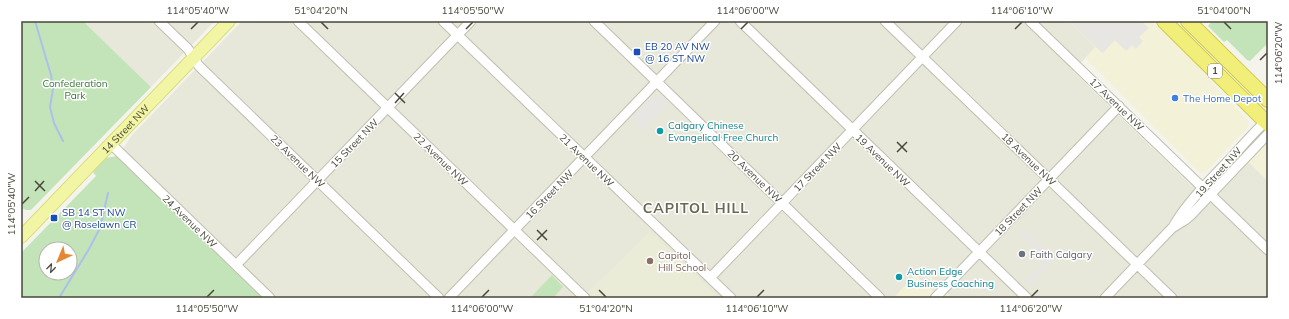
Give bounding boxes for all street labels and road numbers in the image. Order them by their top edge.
road number: 1 [1208,64,1222,78]
street label: 17 Avenue NW [1087,75,1147,134]
street label: 14 Street NW [99,102,152,157]
street label: 15 Street NW [328,116,381,171]
street label: 22 Avenue NW [411,130,471,189]
street label: 18 Avenue NW [999,130,1059,189]
street label: 21 Avenue NW [557,131,617,190]
street label: 19 Avenue NW [853,131,913,190]
street label: 23 Avenue NW [268,132,328,191]
street label: 17 Street NW [791,140,844,195]
street label: 19 Street NW [1192,144,1244,200]
street label: 20 Avenue NW [725,147,785,206]
street label: 16 Street NW [523,167,576,222]
street label: 18 Street NW [992,184,1045,239]
street label: 24 Avenue NW [160,192,220,251]

